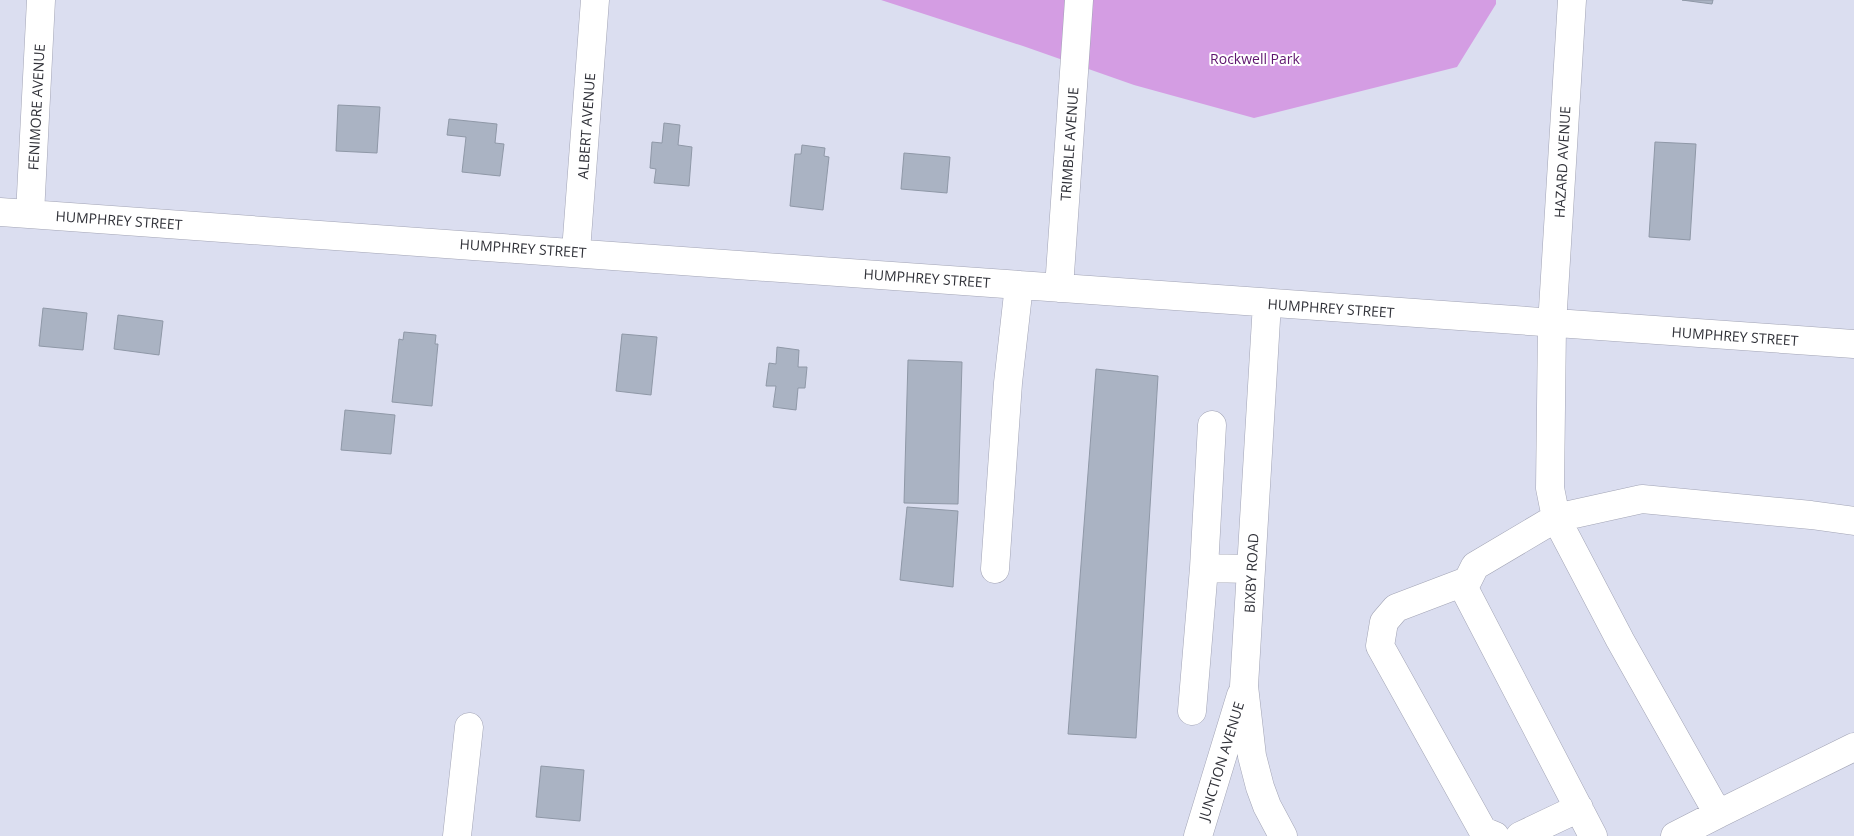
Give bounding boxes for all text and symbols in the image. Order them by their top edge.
street label: FENIMORE AVENUE [23,43,49,171]
park label: Rockwell Park [1210,49,1301,68]
street label: ALBERT AVENUE [573,72,599,180]
street label: TRIMBLE AVENUE [1056,86,1082,202]
street label: HAZARD AVENUE [1550,106,1574,218]
street label: HUMPHREY STREET [55,206,183,234]
street label: HUMPHREY STREET [459,234,587,262]
street label: HUMPHREY STREET [863,264,991,292]
street label: HUMPHREY STREET [1267,294,1395,322]
street label: HUMPHREY STREET [1671,322,1799,350]
street label: BIXBY ROAD [1239,533,1263,613]
street label: JUNCTION AVENUE [1193,699,1248,825]

